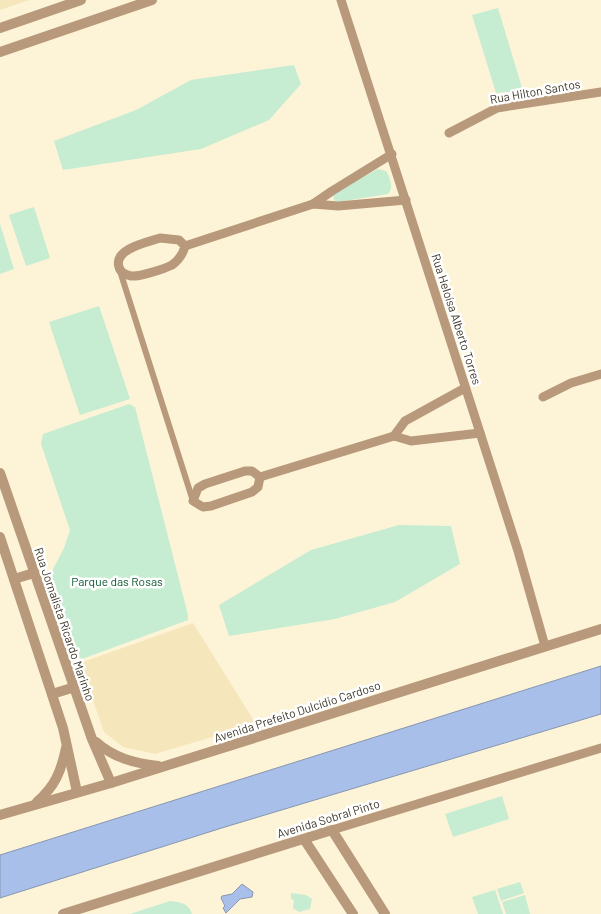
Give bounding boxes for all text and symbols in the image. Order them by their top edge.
street label: Rua Hilton Santos [489,76,582,106]
street label: Rua Heloísa Alberto Torres [429,252,485,386]
street label: Rua Jornalista Ricardo Marinho [32,545,98,703]
park label: Parque das Rosas [71,574,163,588]
street label: Avenida Prefeito Dulcídio Cardoso [212,677,382,745]
street label: Avenida Sobral Pinto [275,796,381,840]

